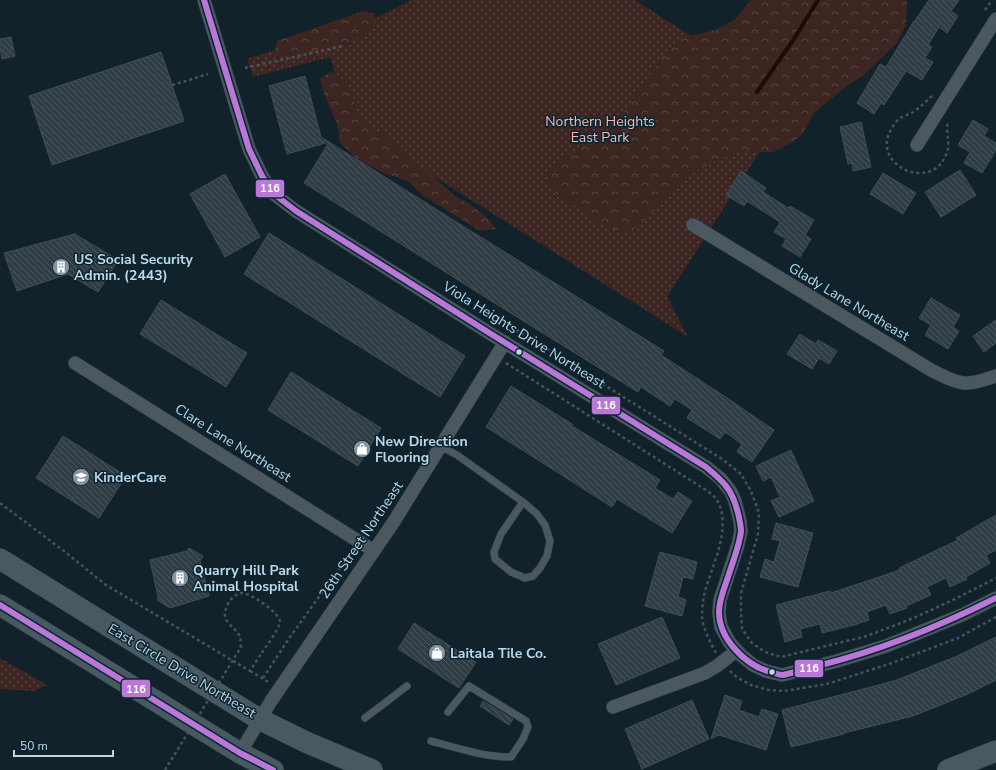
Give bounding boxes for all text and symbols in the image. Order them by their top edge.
park label: Northern Heights East Park [545,112,655,147]
line badge: 116 [255,179,285,198]
text: 116 [260,181,280,196]
place label: US Social Security Admin. (2443) [74,250,194,285]
building icon: US Social Security Admin. (2443) [51,257,71,277]
street label: Glady Lane Northeast [785,258,913,346]
street label: Viola Heights Drive Northeast [438,277,609,393]
unlabelled marker [514,347,524,357]
line badge: 116 [591,396,621,415]
text: 116 [596,398,616,413]
street label: Clare Lane Northeast [171,399,295,487]
place label: New Direction Flooring [375,432,468,467]
shop icon: New Direction Flooring [352,439,372,459]
school or university icon: KinderCare [71,467,91,487]
place label: KinderCare [94,468,167,487]
street label: 26th Street Northeast [315,477,407,602]
place label: Quarry Hill Park Animal Hospital [193,561,299,596]
building icon: Quarry Hill Park Animal Hospital [170,568,190,588]
street label: East Circle Drive Northeast [104,619,260,723]
shop icon: Laitala Tile Co. [427,643,447,663]
place label: Laitala Tile Co. [450,644,546,663]
line badge: 116 [794,659,824,678]
text: 116 [799,661,819,676]
unlabelled marker [767,667,777,677]
line badge: 116 [121,679,151,698]
text: 116 [126,682,146,697]
scale bar [14,732,113,758]
text: 50 m [20,738,48,754]

